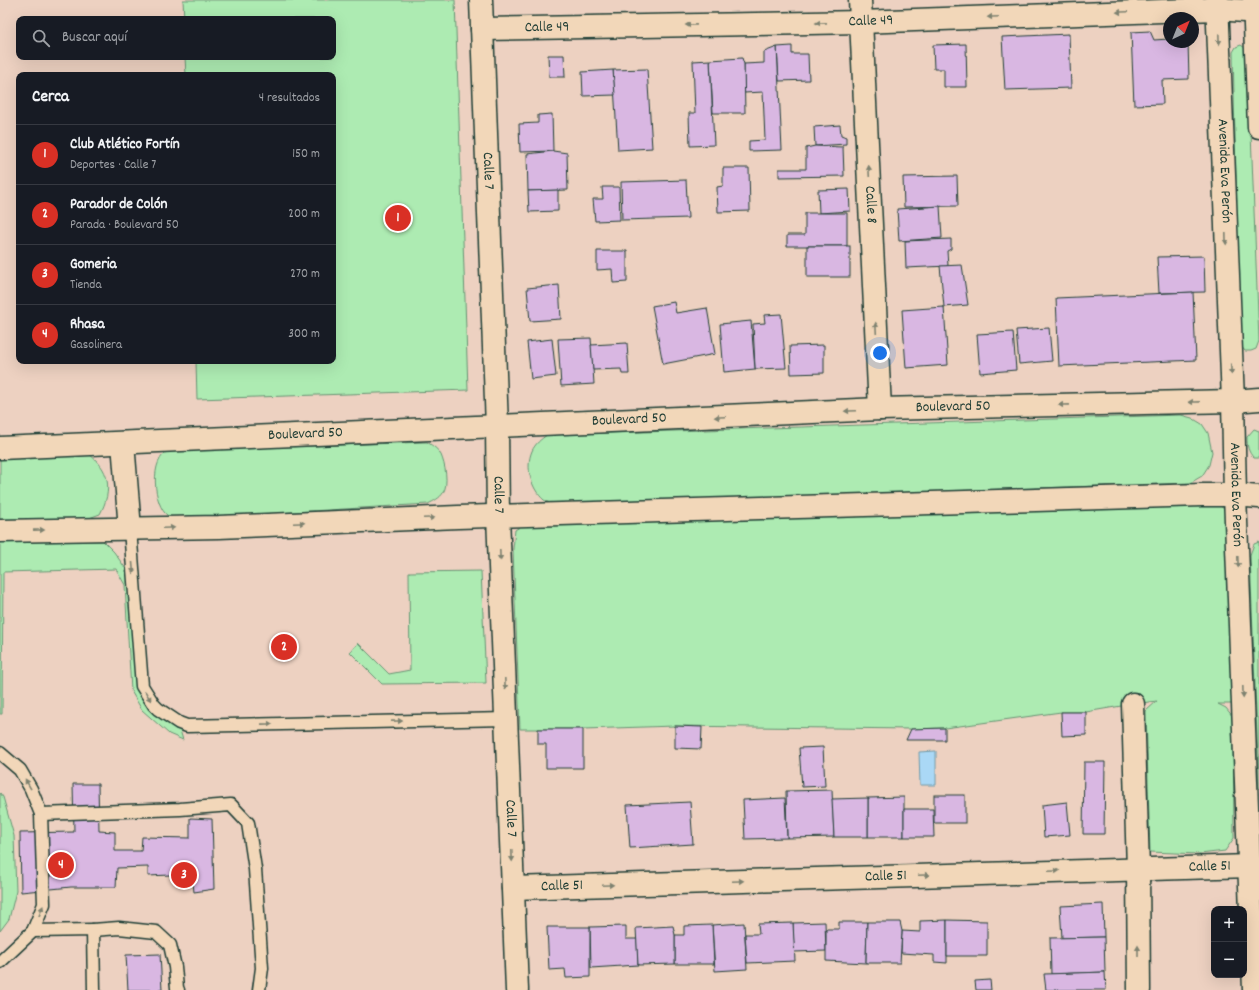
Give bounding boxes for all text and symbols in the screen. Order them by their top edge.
one-way arrow [1116,9,1128,16]
street label: Calle 49 [848,10,894,33]
north arrow [1163,12,1199,48]
one-way arrow [986,14,999,20]
search box [16,16,336,60]
street label: Calle 49 [524,16,570,39]
one-way arrow [814,20,827,26]
one-way arrow [684,22,697,28]
icon: search [30,27,52,49]
text: Buscar aquí [62,27,127,49]
one-way arrow [1215,33,1222,45]
text: Cerca [32,86,69,110]
text: 4 resultados [259,89,320,108]
street label: Avenida Eva Perón [1211,118,1237,224]
text: Club Atlético Fortín [70,134,180,156]
text: 1 [44,145,46,164]
text: 150 m [292,145,320,164]
street label: Calle 7 [476,152,499,190]
text: Deportes · Calle 7 [70,156,156,175]
one-way arrow [865,165,872,177]
street label: Calle 8 [858,185,882,224]
text: Parador de Colón [70,194,168,216]
pin: 1 [385,203,411,233]
text: 2 [42,205,48,224]
text: 200 m [288,205,320,224]
text: Parada · Boulevard 50 [70,216,179,235]
one-way arrow [1223,233,1229,246]
text: Gomeria [70,254,117,276]
text: 3 [42,265,48,284]
text: 270 m [290,265,320,284]
text: Tienda [70,276,102,295]
text: Rhasa [70,314,105,336]
one-way arrow [873,322,880,334]
text: 4 [42,325,48,344]
text: 300 m [288,325,320,344]
text: Gasolinera [70,336,122,355]
your location [870,343,890,363]
one-way arrow [1228,363,1235,375]
street label: Boulevard 50 [915,395,991,419]
one-way arrow [1187,399,1200,405]
one-way arrow [1057,402,1070,408]
street label: Boulevard 50 [591,407,667,433]
one-way arrow [844,407,856,414]
one-way arrow [714,413,726,420]
street label: Boulevard 50 [268,422,344,447]
street label: Avenida Eva Perón [1223,442,1248,547]
street label: Calle 7 [487,476,509,514]
one-way arrow [423,515,436,521]
one-way arrow [293,520,305,527]
one-way arrow [163,525,176,531]
one-way arrow [33,527,46,533]
one-way arrow [496,549,503,561]
one-way arrow [1234,556,1241,568]
one-way arrow [130,562,136,574]
pin: 2 [271,632,297,662]
one-way arrow [502,678,508,691]
one-way arrow [1240,686,1246,699]
one-way arrow [145,690,152,702]
one-way arrow [391,718,404,724]
one-way arrow [261,721,274,727]
one-way arrow [25,778,32,790]
street label: Calle 7 [498,799,522,838]
pin: 4 [48,850,74,880]
one-way arrow [508,850,515,862]
street label: Calle 51 [1188,856,1231,879]
pin: 3 [171,860,197,890]
street label: Calle 51 [865,865,907,888]
one-way arrow [1048,868,1060,875]
one-way arrow [918,872,930,879]
street label: Calle 51 [541,875,583,898]
one-way arrow [732,878,745,884]
one-way arrow [602,882,615,888]
one-way arrow [39,905,45,917]
map controls [1211,906,1247,978]
button: + [1211,906,1247,942]
button: − [1211,942,1247,978]
one-way arrow [1135,944,1141,957]

